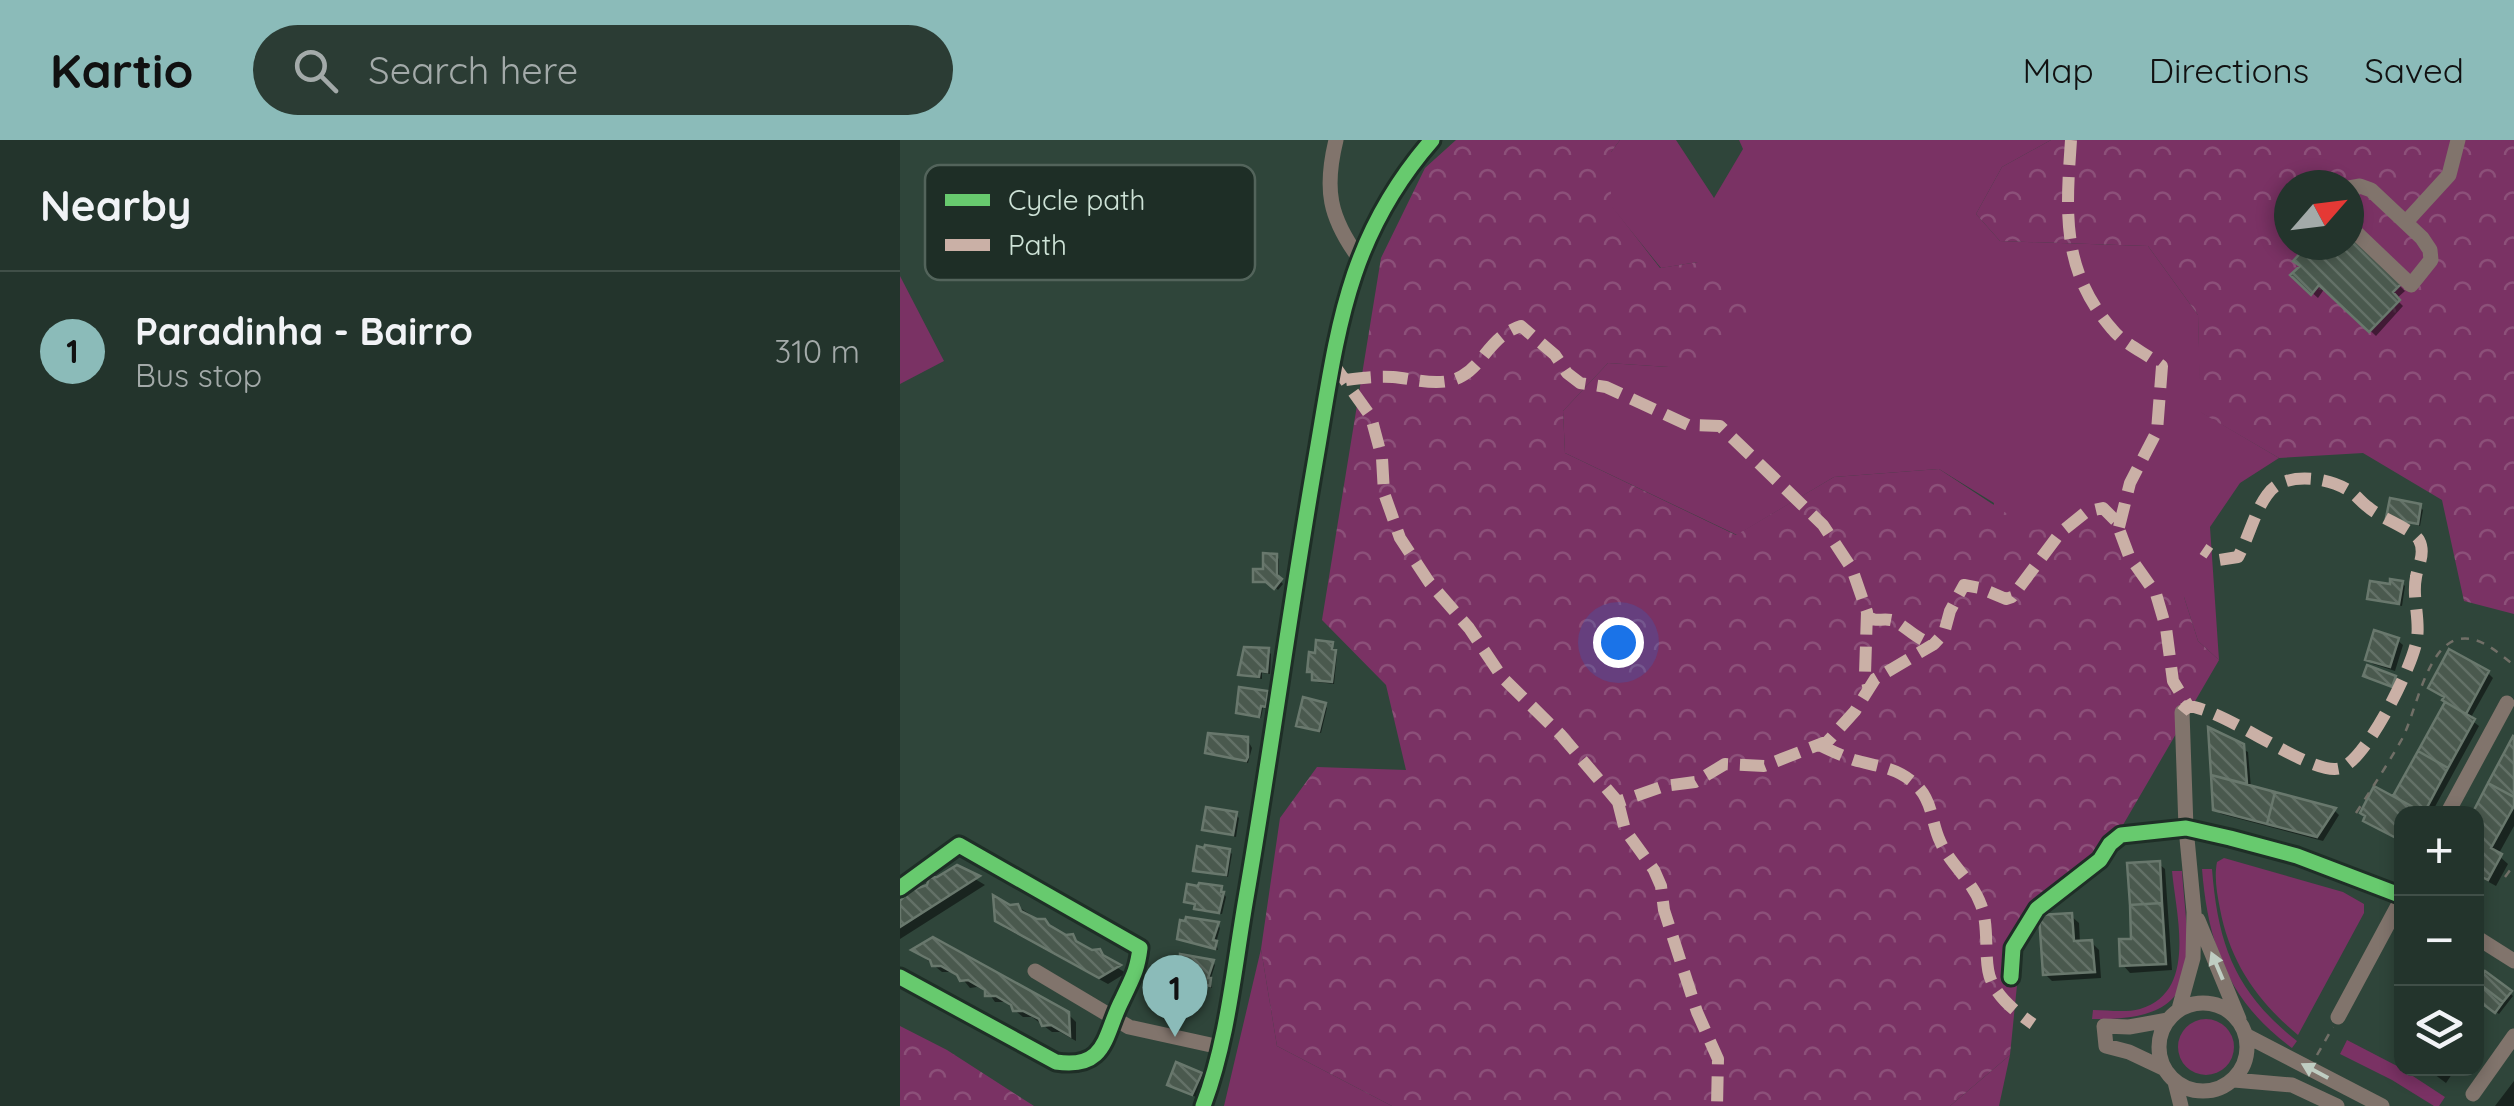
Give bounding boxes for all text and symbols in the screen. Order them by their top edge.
search box [253,25,953,115]
text: Kartio [50,40,193,100]
icon: search [288,43,343,98]
text: Search here [368,46,578,94]
text: Map [2022,48,2094,92]
text: Directions [2149,48,2309,92]
text: Saved [2364,48,2464,92]
legend [925,165,1255,280]
north arrow [2274,170,2364,260]
text: Nearby [40,179,191,232]
text: Cycle path [1008,182,1146,217]
text: Path [1008,227,1067,262]
text: Paradinha - Bairro [135,307,473,355]
text: 1 [66,331,79,371]
text: 310 m [774,331,860,371]
text: Bus stop [135,355,262,395]
your location [1593,617,1644,668]
map controls [2394,806,2484,1076]
button: + [2394,806,2484,896]
button: − [2394,896,2484,986]
one-way arrow [2209,952,2225,981]
pin: 1 [1142,954,1208,1037]
button: layers [2394,986,2484,1076]
one-way arrow [2300,1062,2329,1079]

